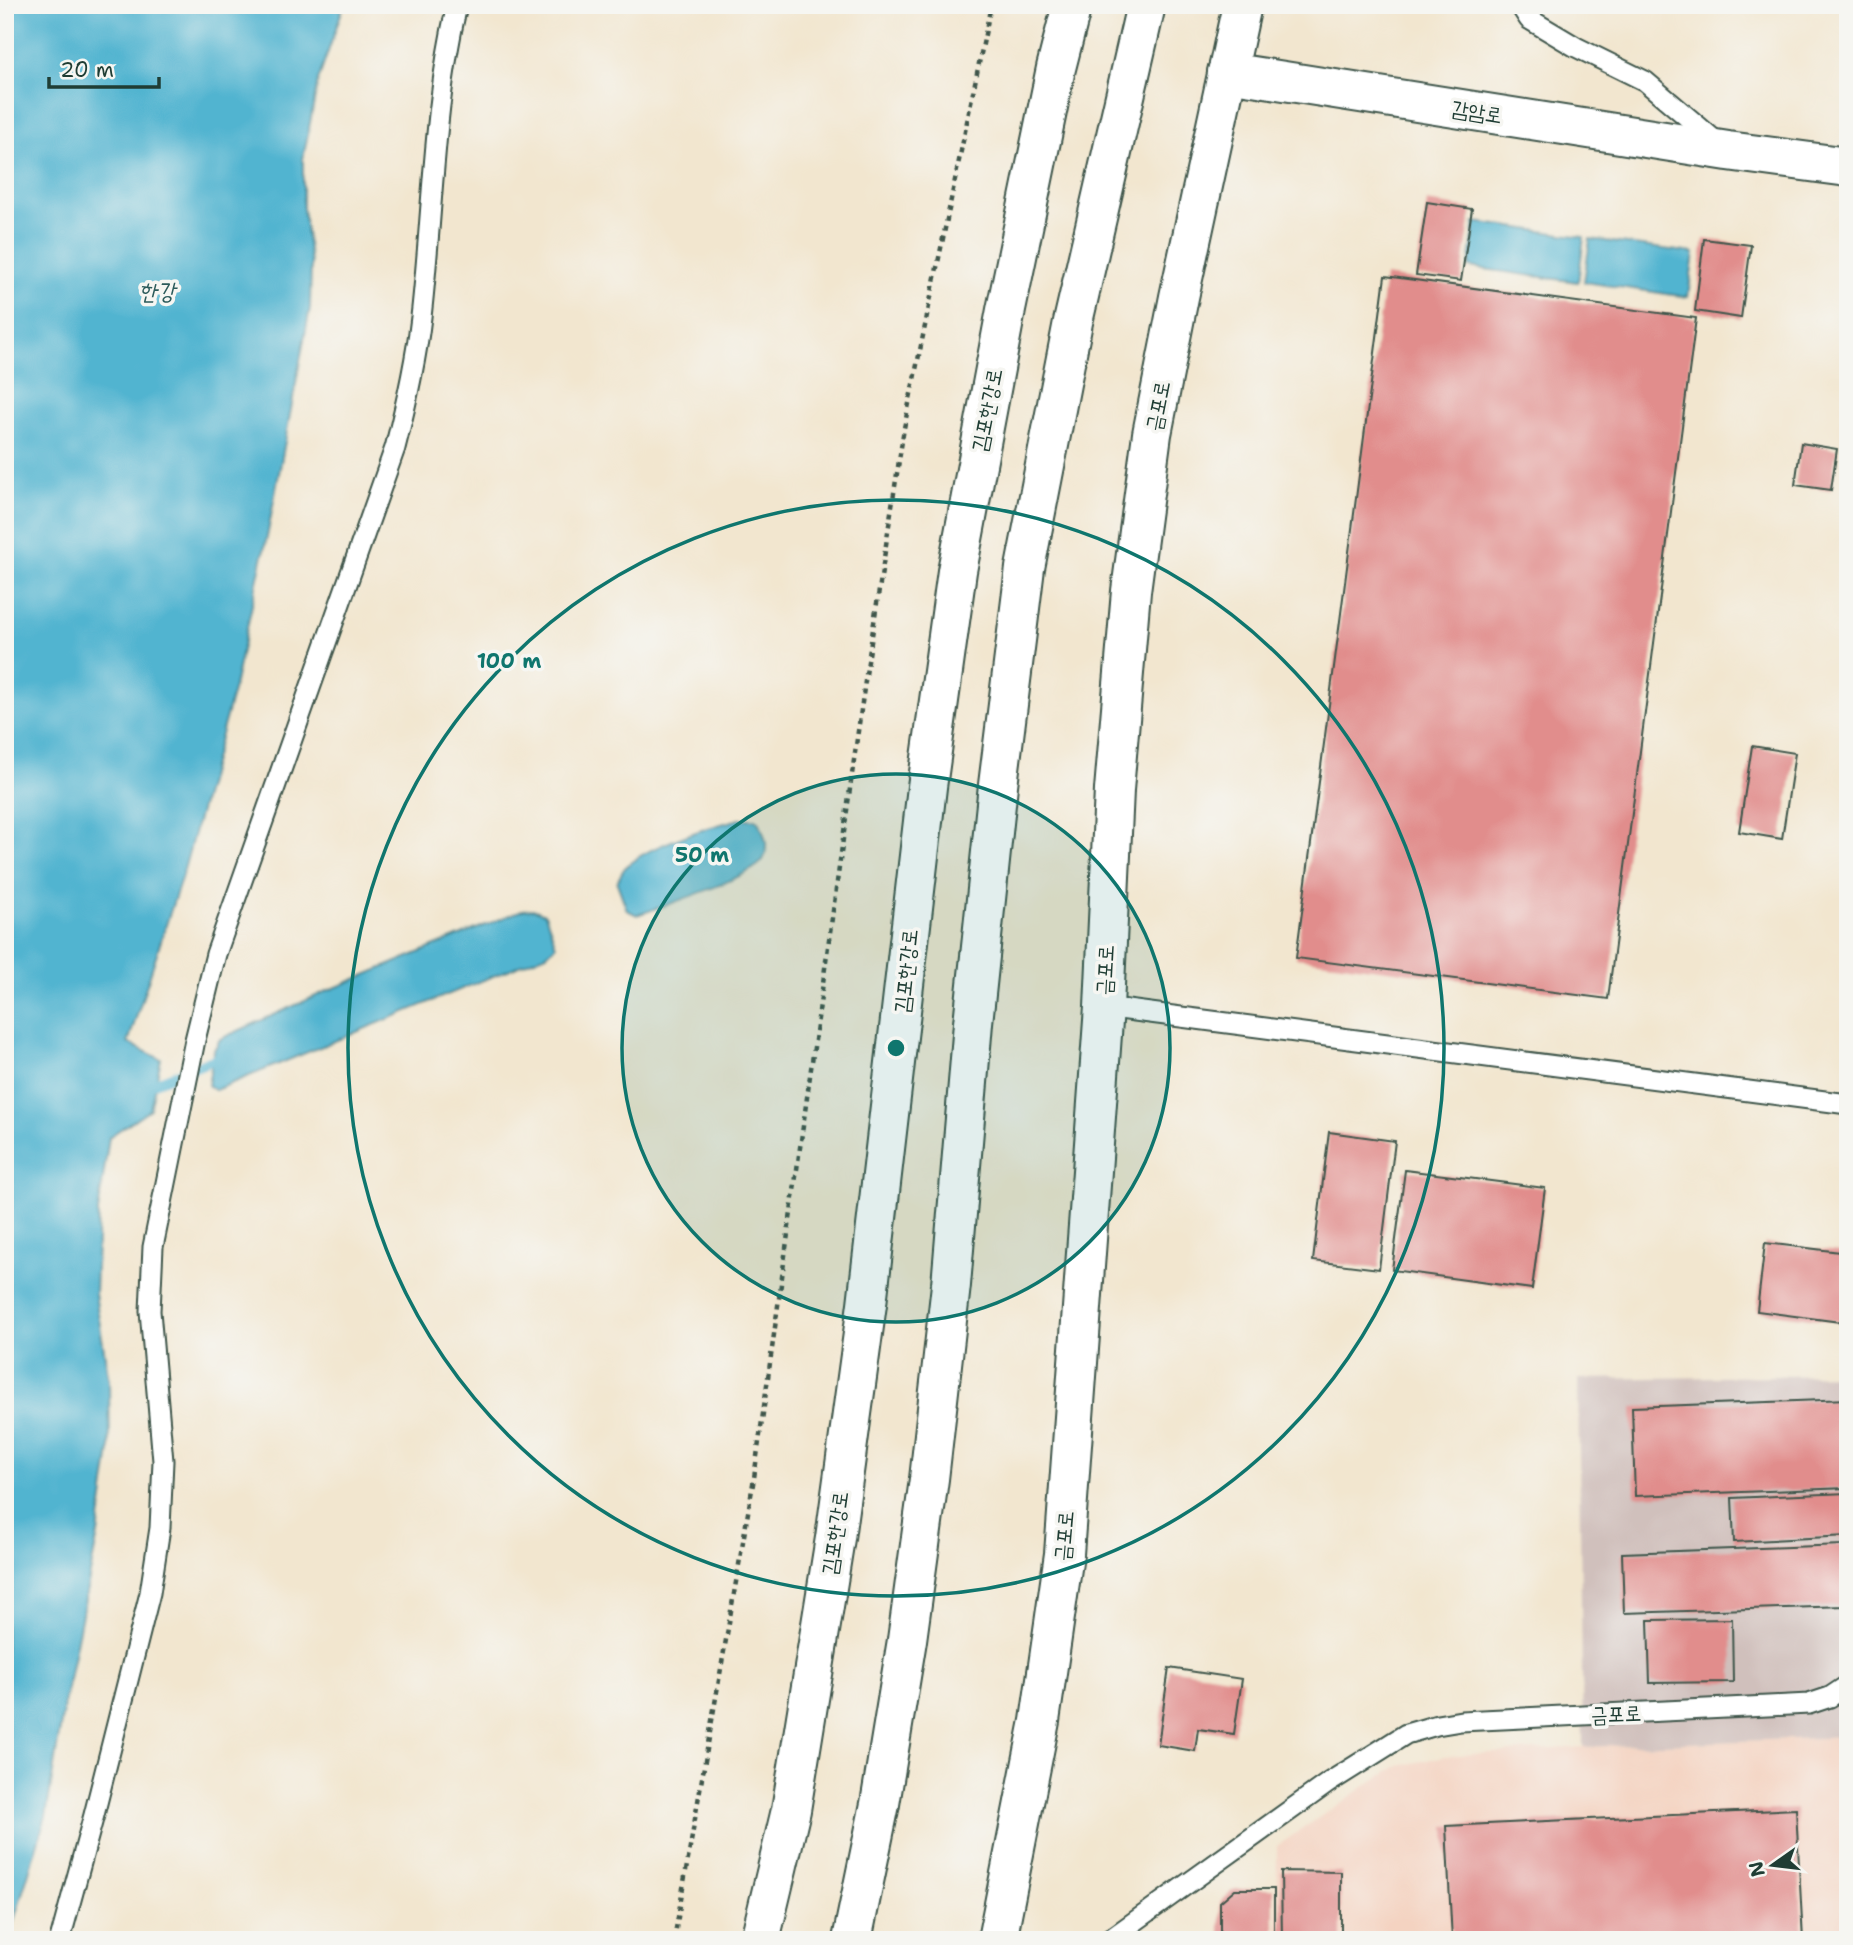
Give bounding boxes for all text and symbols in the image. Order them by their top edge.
scale bar [49,46,159,90]
text: 20 m [60,56,114,84]
street label: 감암로 [1450,94,1504,130]
water label: 한강 [138,276,178,306]
street label: 김포한강로 [965,366,1009,454]
street label: 금포로 [1139,378,1177,434]
text: 100 m [477,647,541,675]
text: 50 m [675,841,729,869]
street label: 김포한강로 [888,928,924,1014]
street label: 금포로 [1090,944,1120,996]
centre of rings [884,1036,908,1060]
street label: 김포한강로 [815,1489,855,1577]
street label: 금포로 [1048,1510,1080,1562]
street label: 금포로 [1590,1699,1642,1729]
north arrow [1738,1829,1808,1899]
text: N [1743,1859,1771,1879]

